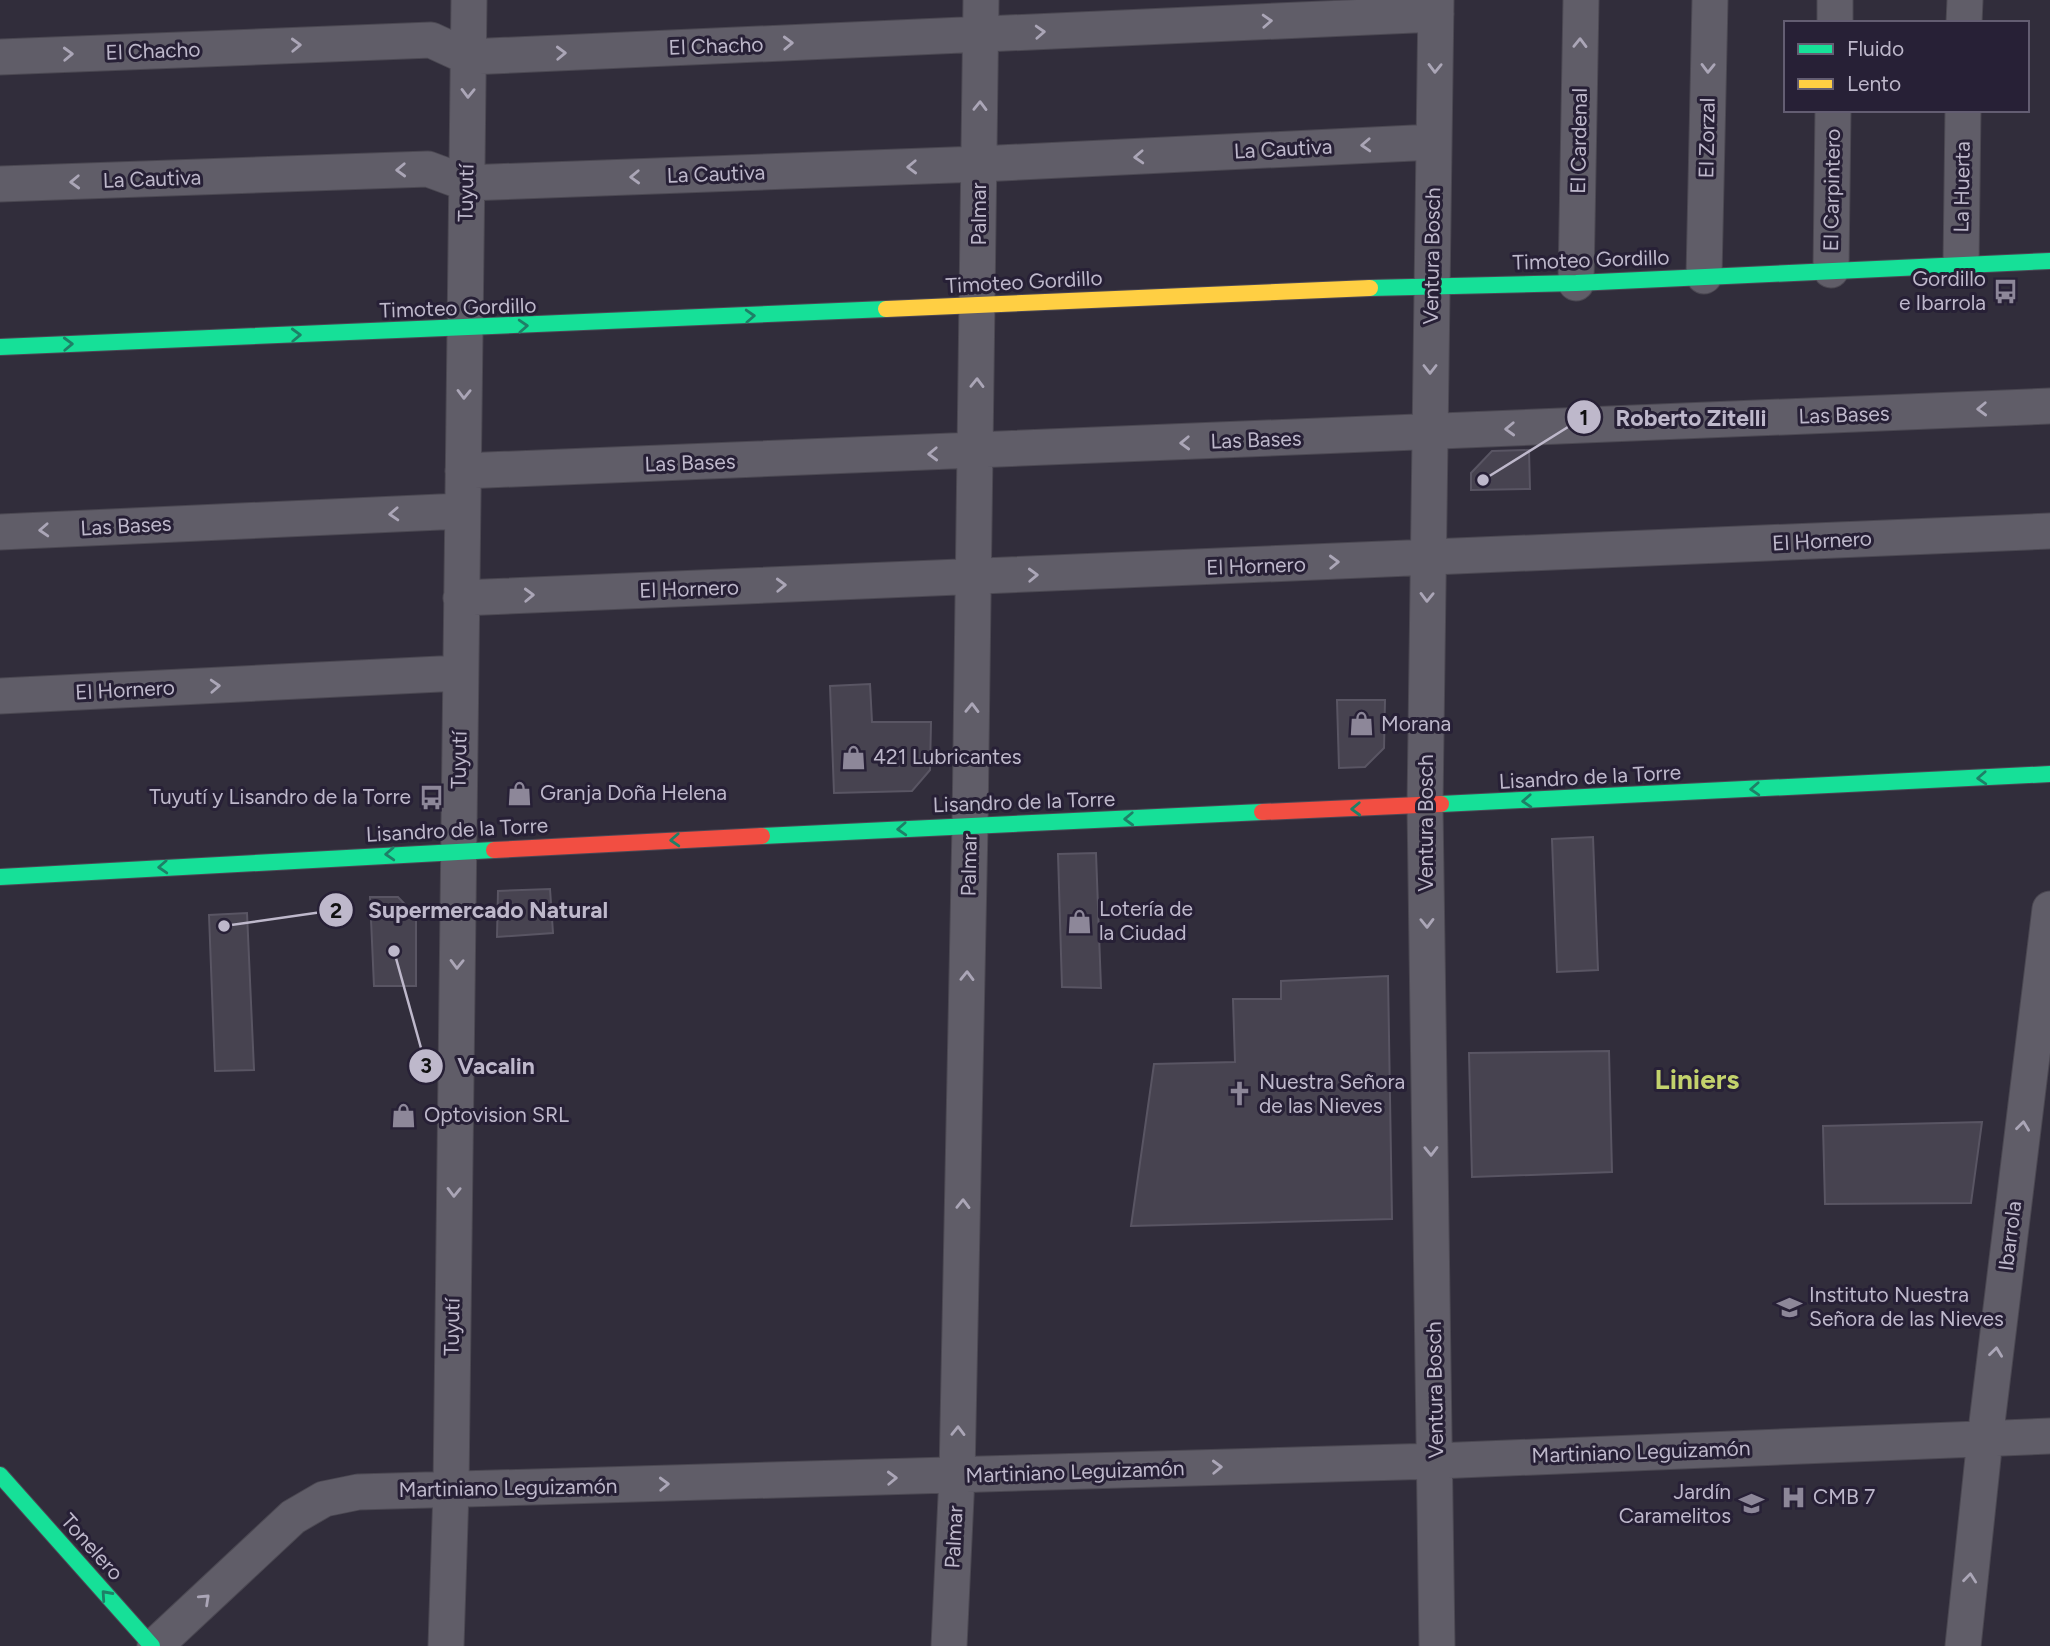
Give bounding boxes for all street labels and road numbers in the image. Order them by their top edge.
street label: El Chacho [668,31,764,60]
street label: El Chacho [105,36,201,65]
street label: El Cardenal [1565,88,1592,194]
street label: El Zorzal [1693,97,1720,179]
street label: El Carpintero [1818,128,1845,252]
street label: La Cautiva [1233,133,1333,164]
street label: La Huerta [1948,141,1975,233]
street label: La Cautiva [666,159,766,188]
street label: Tuyutí [452,163,479,222]
street label: La Cautiva [102,164,202,193]
street label: Palmar [966,183,991,245]
street label: Ventura Bosch [1418,187,1445,325]
street label: Timoteo Gordillo [1512,244,1670,275]
street label: Timoteo Gordillo [945,265,1103,298]
street label: Timoteo Gordillo [379,292,537,323]
street label: Las Bases [1798,400,1890,429]
street label: Las Bases [1210,425,1302,454]
street label: Las Bases [644,448,736,477]
street label: Las Bases [80,511,172,540]
street label: El Hornero [1772,525,1872,556]
street label: El Hornero [1206,551,1306,580]
street label: El Hornero [639,574,739,603]
street label: El Hornero [75,674,175,705]
street label: Tuyutí [445,730,472,789]
street label: Ventura Bosch [1413,754,1438,892]
street label: Lisandro de la Torre [1498,759,1682,794]
street label: Lisandro de la Torre [932,786,1116,817]
street label: Lisandro de la Torre [365,812,549,847]
street label: Palmar [955,833,982,897]
street label: Ibarrola [1993,1199,2026,1272]
street label: Tuyutí [438,1297,465,1356]
street label: Ventura Bosch [1421,1321,1448,1459]
street label: Martiniano Leguizamón [1531,1435,1751,1468]
street label: Martiniano Leguizamón [965,1455,1185,1488]
street label: Martiniano Leguizamón [398,1473,618,1502]
street label: Palmar [939,1505,968,1569]
street label: Tonelero [56,1508,129,1585]

